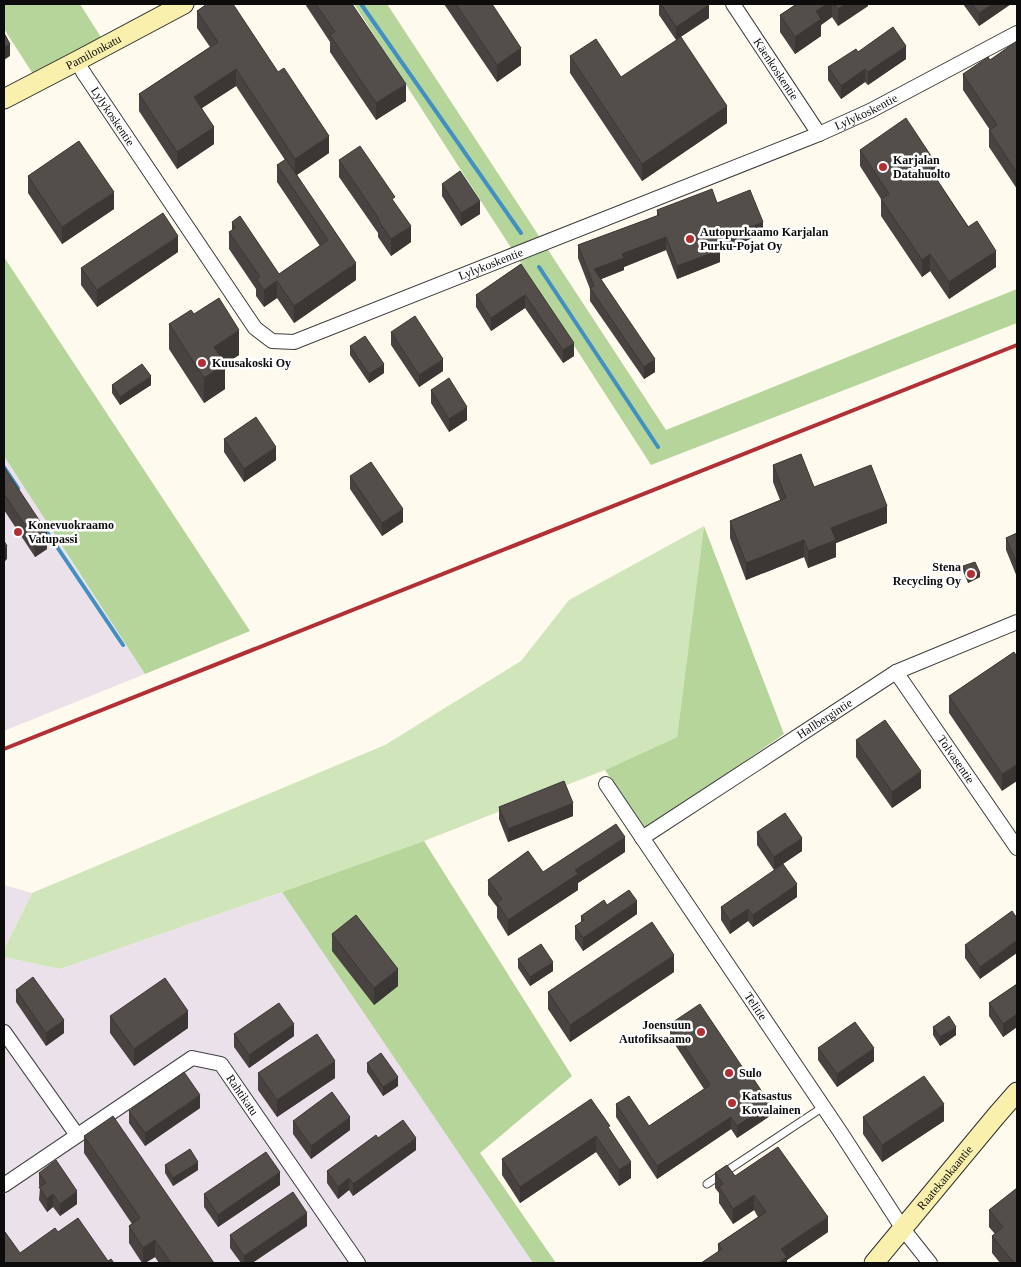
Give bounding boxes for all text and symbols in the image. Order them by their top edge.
street label: Pamilonkatu [63,32,124,73]
street label: Käenkoskentie [751,35,802,103]
street label: Lylykoskentie [88,84,138,149]
street label: Lylykoskentie [832,91,900,133]
place label: Karjalan Datahuolto [893,153,950,181]
marker: Karjalan Datahuolto [877,161,889,173]
place label: Autopurkaamo Karjalan Purku-Pojat Oy [700,225,829,253]
marker: Autopurkaamo Karjalan Purku-Pojat Oy [684,233,696,245]
street label: Lylykoskentie [457,245,525,283]
place label: Kuusakoski Oy [212,356,291,370]
marker: Kuusakoski Oy [196,357,208,369]
place label: Konevuokraamo Vatupassi [28,518,114,546]
marker: Konevuokraamo Vatupassi [12,526,24,538]
place label: Stena Recycling Oy [893,560,961,588]
marker: Stena Recycling Oy [965,568,977,580]
street label: Hallbergintie [794,696,855,742]
street label: Tolvasentie [935,733,977,786]
street label: Telitie [741,990,770,1023]
place label: Joensuun Autofiksaamo [619,1018,691,1046]
marker: Joensuun Autofiksaamo [695,1026,707,1038]
place label: Sulo [739,1066,762,1080]
marker: Sulo [723,1067,735,1079]
street label: Rahtikatu [223,1072,261,1118]
place label: Katsastus Kovalainen [742,1089,801,1117]
marker: Katsastus Kovalainen [726,1097,738,1109]
street label: Raatekankaantie [914,1143,976,1213]

